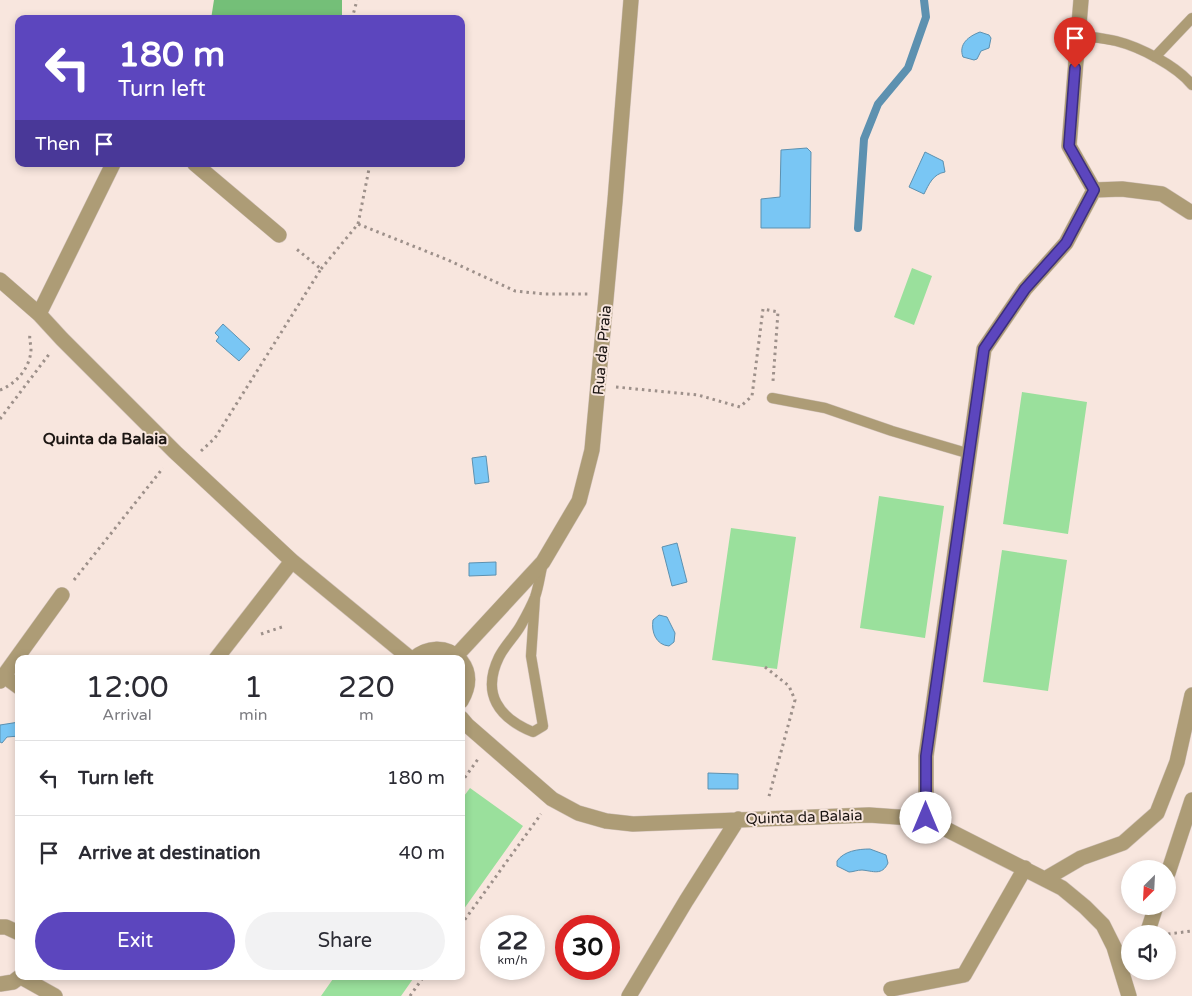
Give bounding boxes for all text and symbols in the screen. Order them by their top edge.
pin [1054,17,1096,68]
icon: arrive [1061,24,1089,52]
text: 180 m [118,34,225,76]
icon: left [35,35,100,100]
text: Turn left [118,76,206,102]
icon: arrive [90,130,118,158]
text: Then [35,133,80,155]
street label: Rua da Praia [589,304,615,396]
district label: Quinta da Balaia [43,429,167,449]
text: 12:00 [85,669,169,706]
text: 1 [244,669,263,706]
text: 220 [338,669,395,706]
text: Arrival [102,705,152,725]
text: min [239,705,268,725]
text: m [359,705,374,725]
icon: left [35,764,63,792]
text: Turn left [78,767,154,789]
text: 180 m [387,767,445,789]
position arrow [899,791,951,843]
street label: Quinta da Balaia [745,806,863,828]
icon: arrive [35,839,63,867]
text: Arrive at destination [78,842,261,864]
text: 40 m [399,842,445,864]
north arrow [1121,860,1176,915]
map controls [1121,860,1176,980]
button: Exit [35,912,235,970]
button: Share [245,912,445,970]
speed limit sign: 30 [555,915,620,980]
button: sound [1121,925,1176,980]
text: 22 [497,926,528,956]
text: km/h [497,953,528,967]

